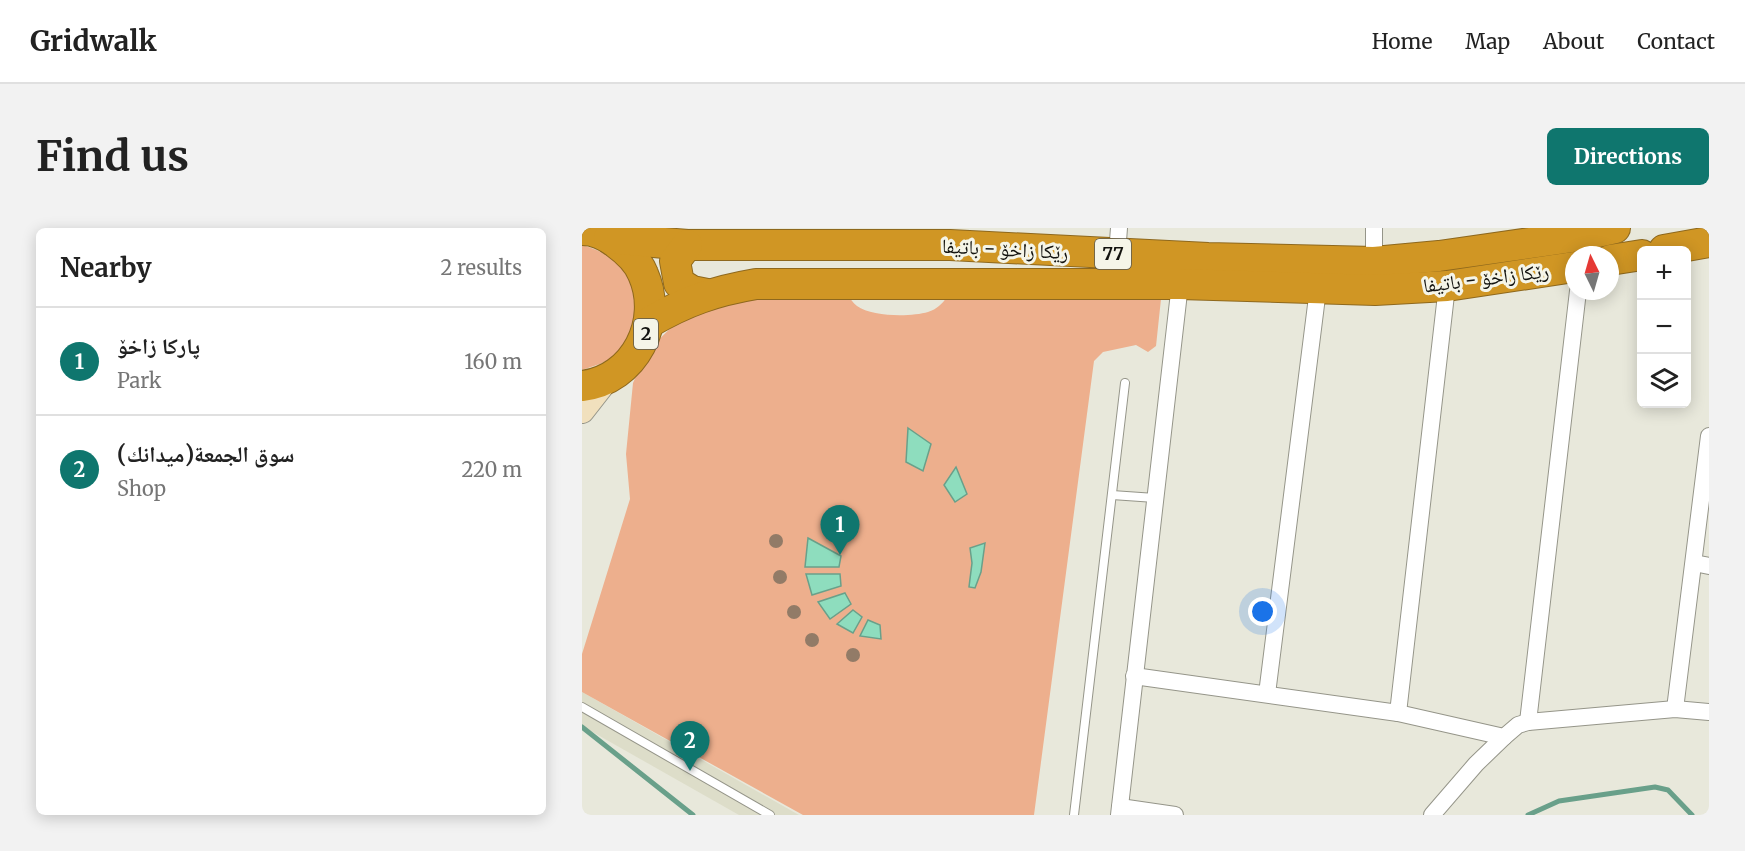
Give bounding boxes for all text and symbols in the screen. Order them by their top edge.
text: Gridwalk [30,23,157,59]
text: Home [1372,28,1432,55]
text: Map [1465,28,1510,55]
text: About [1543,28,1604,55]
text: Contact [1637,28,1715,55]
button: Directions [1547,128,1709,185]
text: Find us [36,130,189,182]
street label: رێکا زاخۆ - باتیفا [941,233,1069,264]
road number: 77 [1095,239,1131,269]
north arrow [1565,246,1619,300]
map controls [1637,246,1691,408]
button: + [1637,246,1691,300]
text: Nearby [60,251,152,284]
text: 2 results [440,255,522,280]
street label: رێکا زاخۆ - باتیفا [1422,257,1550,298]
button: − [1637,300,1691,354]
road number: 2 [634,319,658,349]
text: پارکا زاخۆ [117,332,200,360]
text: 1 [75,349,84,374]
text: 160 m [464,349,522,374]
button: layers [1637,354,1691,408]
text: Park [117,368,161,393]
text: سوق الجمعة(ميدانك) [117,440,294,468]
text: 2 [74,457,85,482]
text: 220 m [462,457,522,482]
text: Shop [117,476,166,501]
pin: 1 [820,506,860,555]
your location [1248,597,1277,626]
pin: 2 [670,722,710,771]

